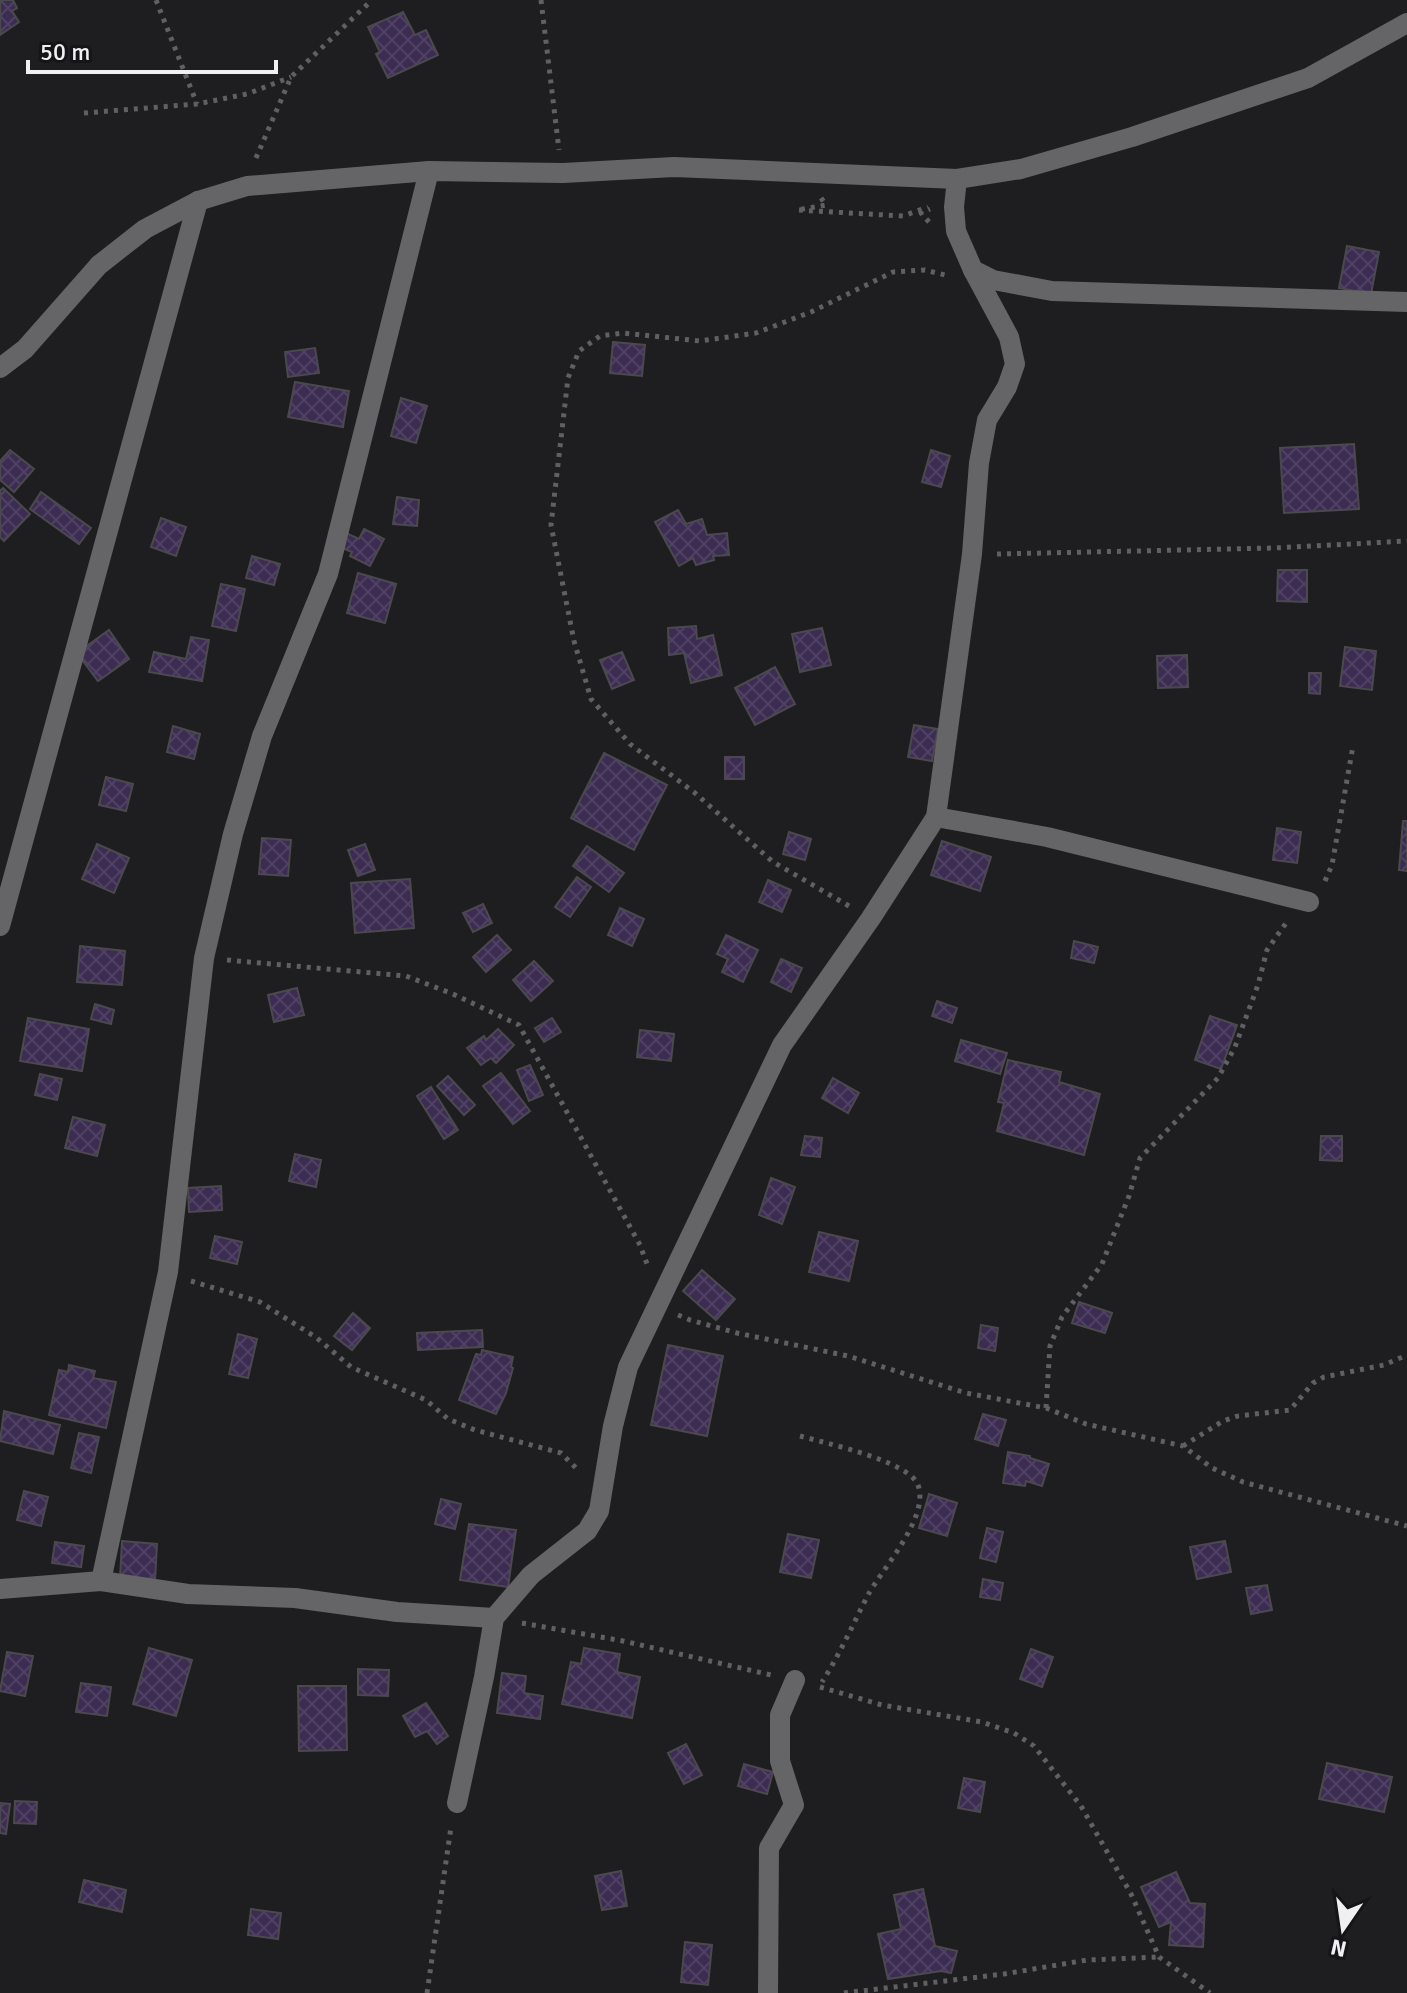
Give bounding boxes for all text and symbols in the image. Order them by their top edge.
scale bar [28,24,276,74]
text: 50 m [40,37,90,67]
north arrow [1303,1889,1383,1969]
text: N [1328,1933,1349,1963]

